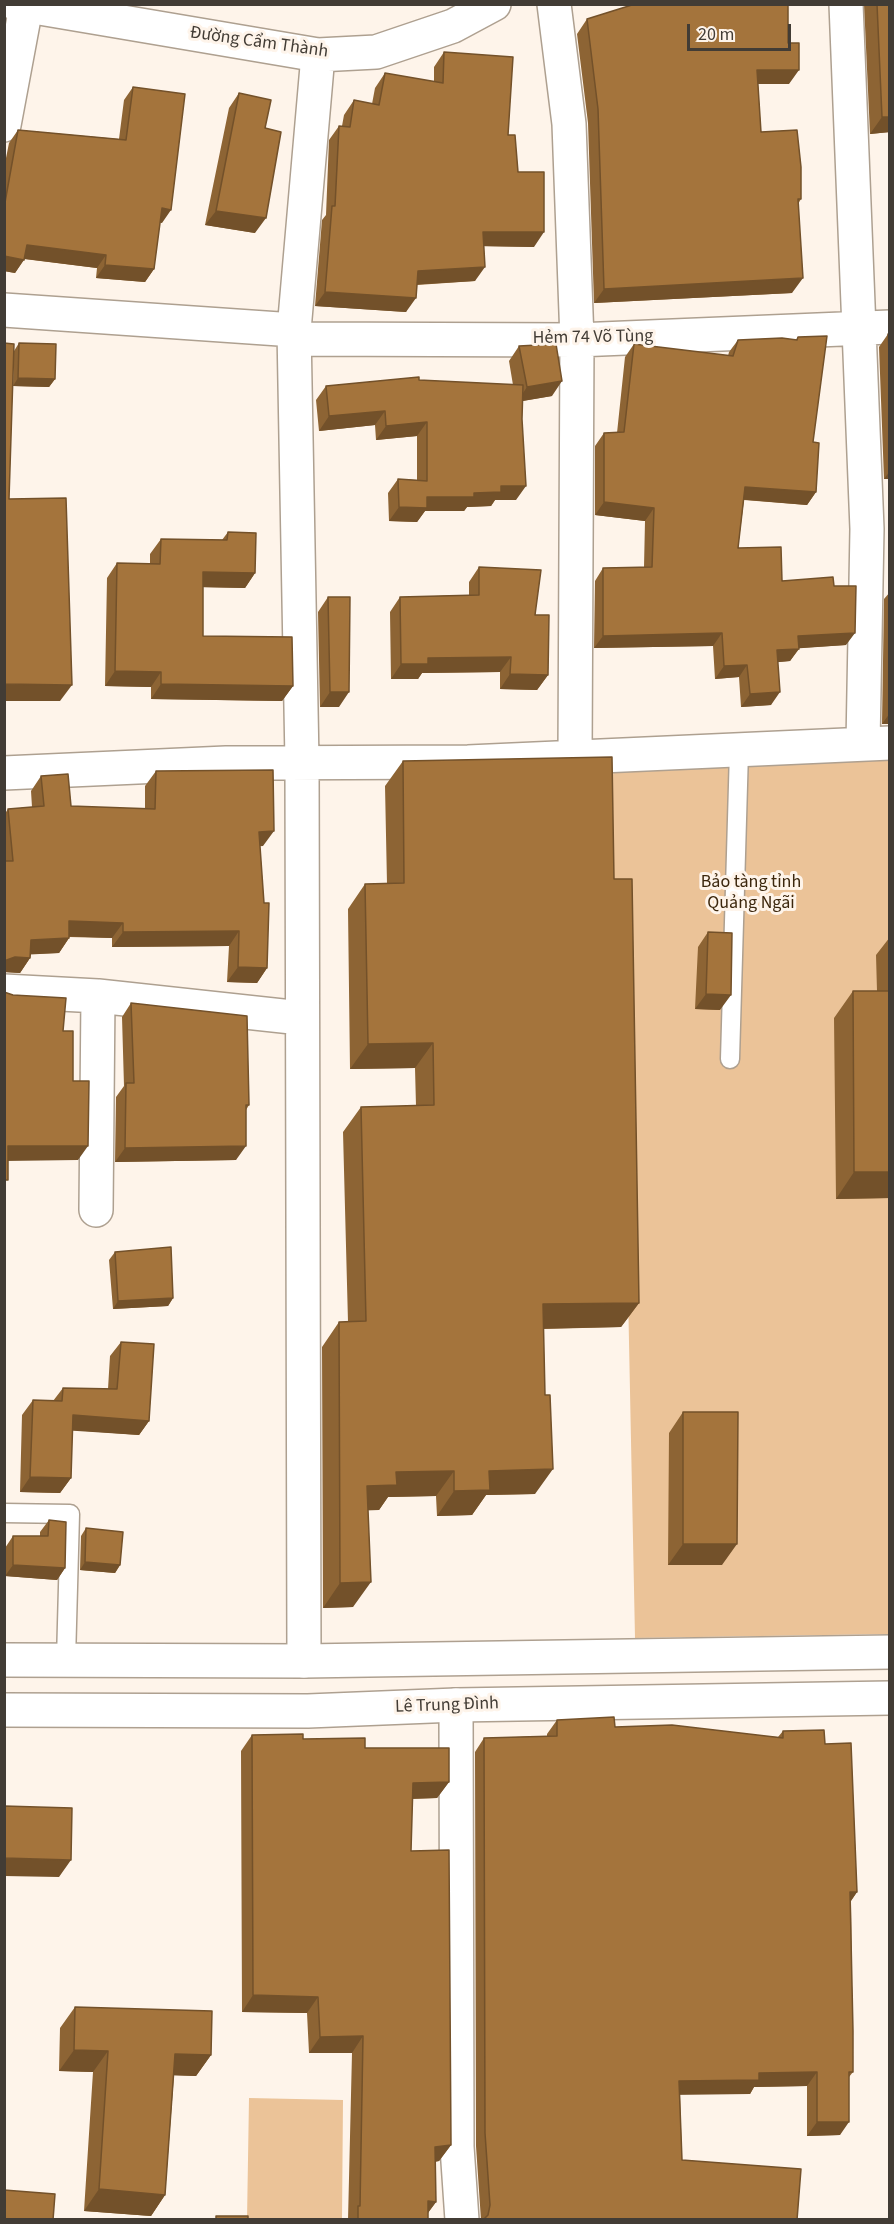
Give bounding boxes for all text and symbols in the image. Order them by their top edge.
scale bar [690,12,794,50]
text: 20 m [698,22,734,47]
street label: Đường Cẩm Thành [188,23,330,63]
street label: Hẻm 74 Võ Tùng [533,326,653,350]
park label: Bảo tàng tỉnh Quảng Ngãi [701,872,801,914]
street label: Lê Trung Đình [395,1693,499,1719]

